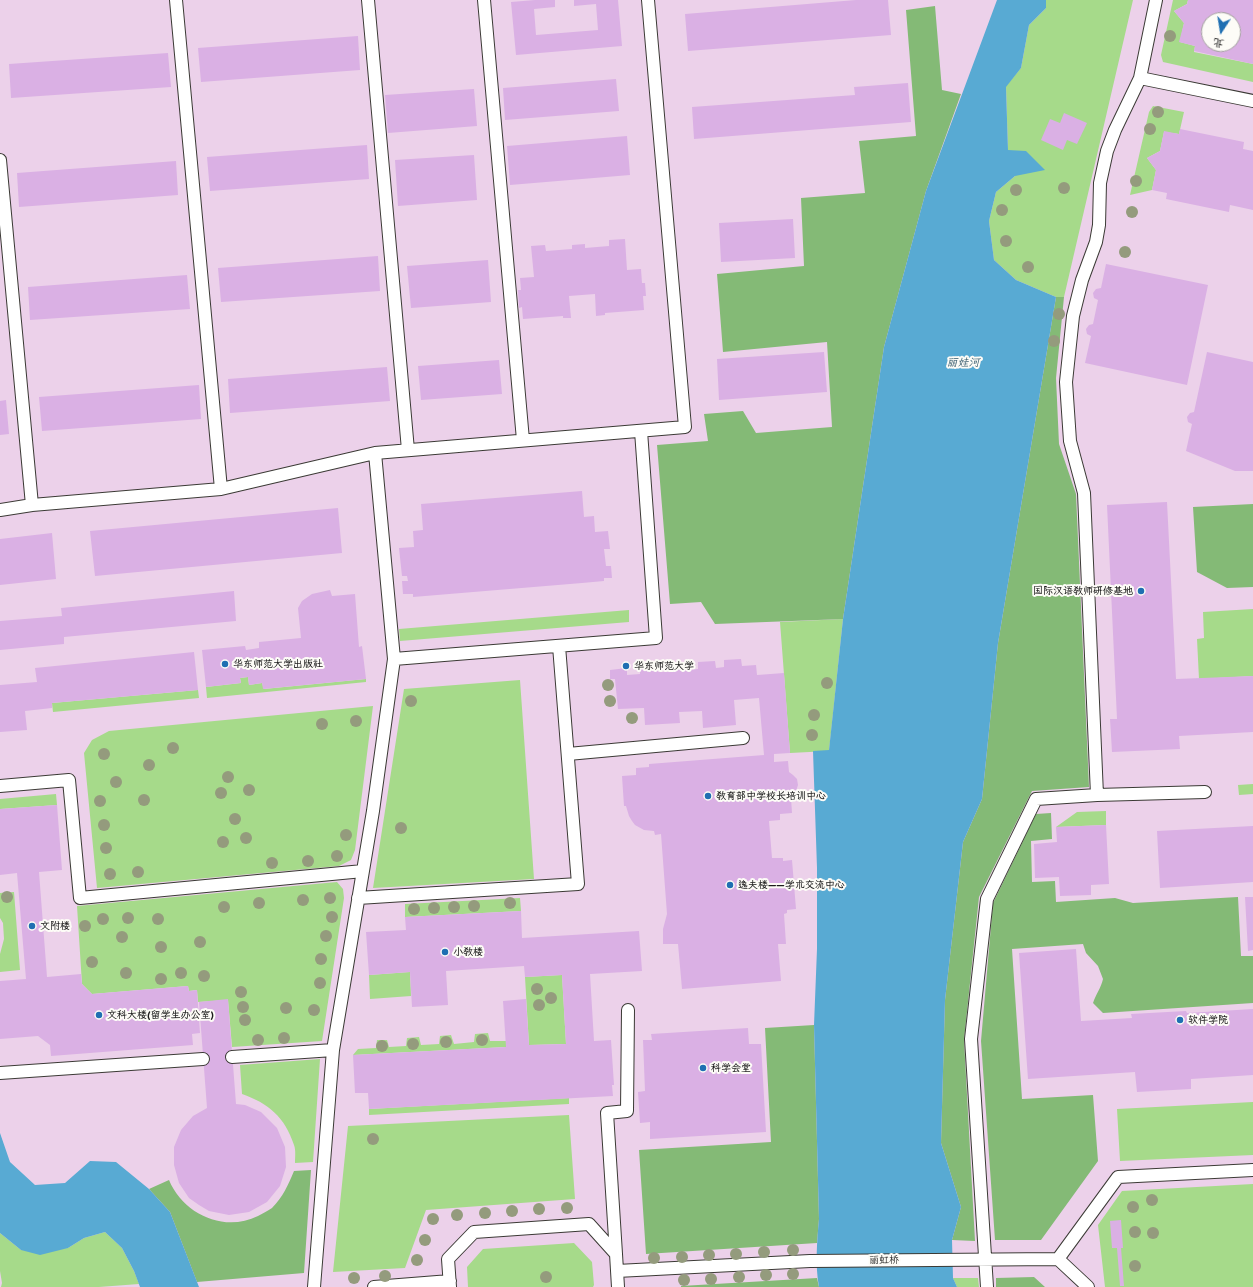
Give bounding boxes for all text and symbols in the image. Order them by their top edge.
north arrow [1201,12,1241,52]
text: 北 [1212,36,1225,51]
water label: 丽娃河 [947,356,979,370]
place label: 国际汉语教师研修基地 [1033,585,1133,597]
marker: 国际汉语教师研修基地 [1136,586,1146,596]
place label: 华东师范大学出版社 [233,658,323,670]
marker: 华东师范大学出版社 [220,659,230,669]
place label: 华东师范大学 [634,660,694,672]
marker: 华东师范大学 [621,661,631,671]
place label: 教育部中学校长培训中心 [716,790,826,802]
marker: 教育部中学校长培训中心 [703,791,713,801]
place label: 逸夫楼——学术交流中心 [738,879,845,891]
marker: 逸夫楼——学术交流中心 [725,880,735,890]
place label: 文附楼 [40,920,70,932]
marker: 文附楼 [27,921,37,931]
place label: 小教楼 [453,946,483,958]
marker: 小教楼 [440,947,450,957]
place label: 文科大楼(留学生办公室) [107,1009,214,1021]
marker: 文科大楼(留学生办公室) [94,1010,104,1020]
place label: 软件学院 [1188,1014,1228,1026]
marker: 软件学院 [1175,1015,1185,1025]
place label: 科学会堂 [711,1062,751,1074]
marker: 科学会堂 [698,1063,708,1073]
street label: 丽虹桥 [869,1254,899,1266]

